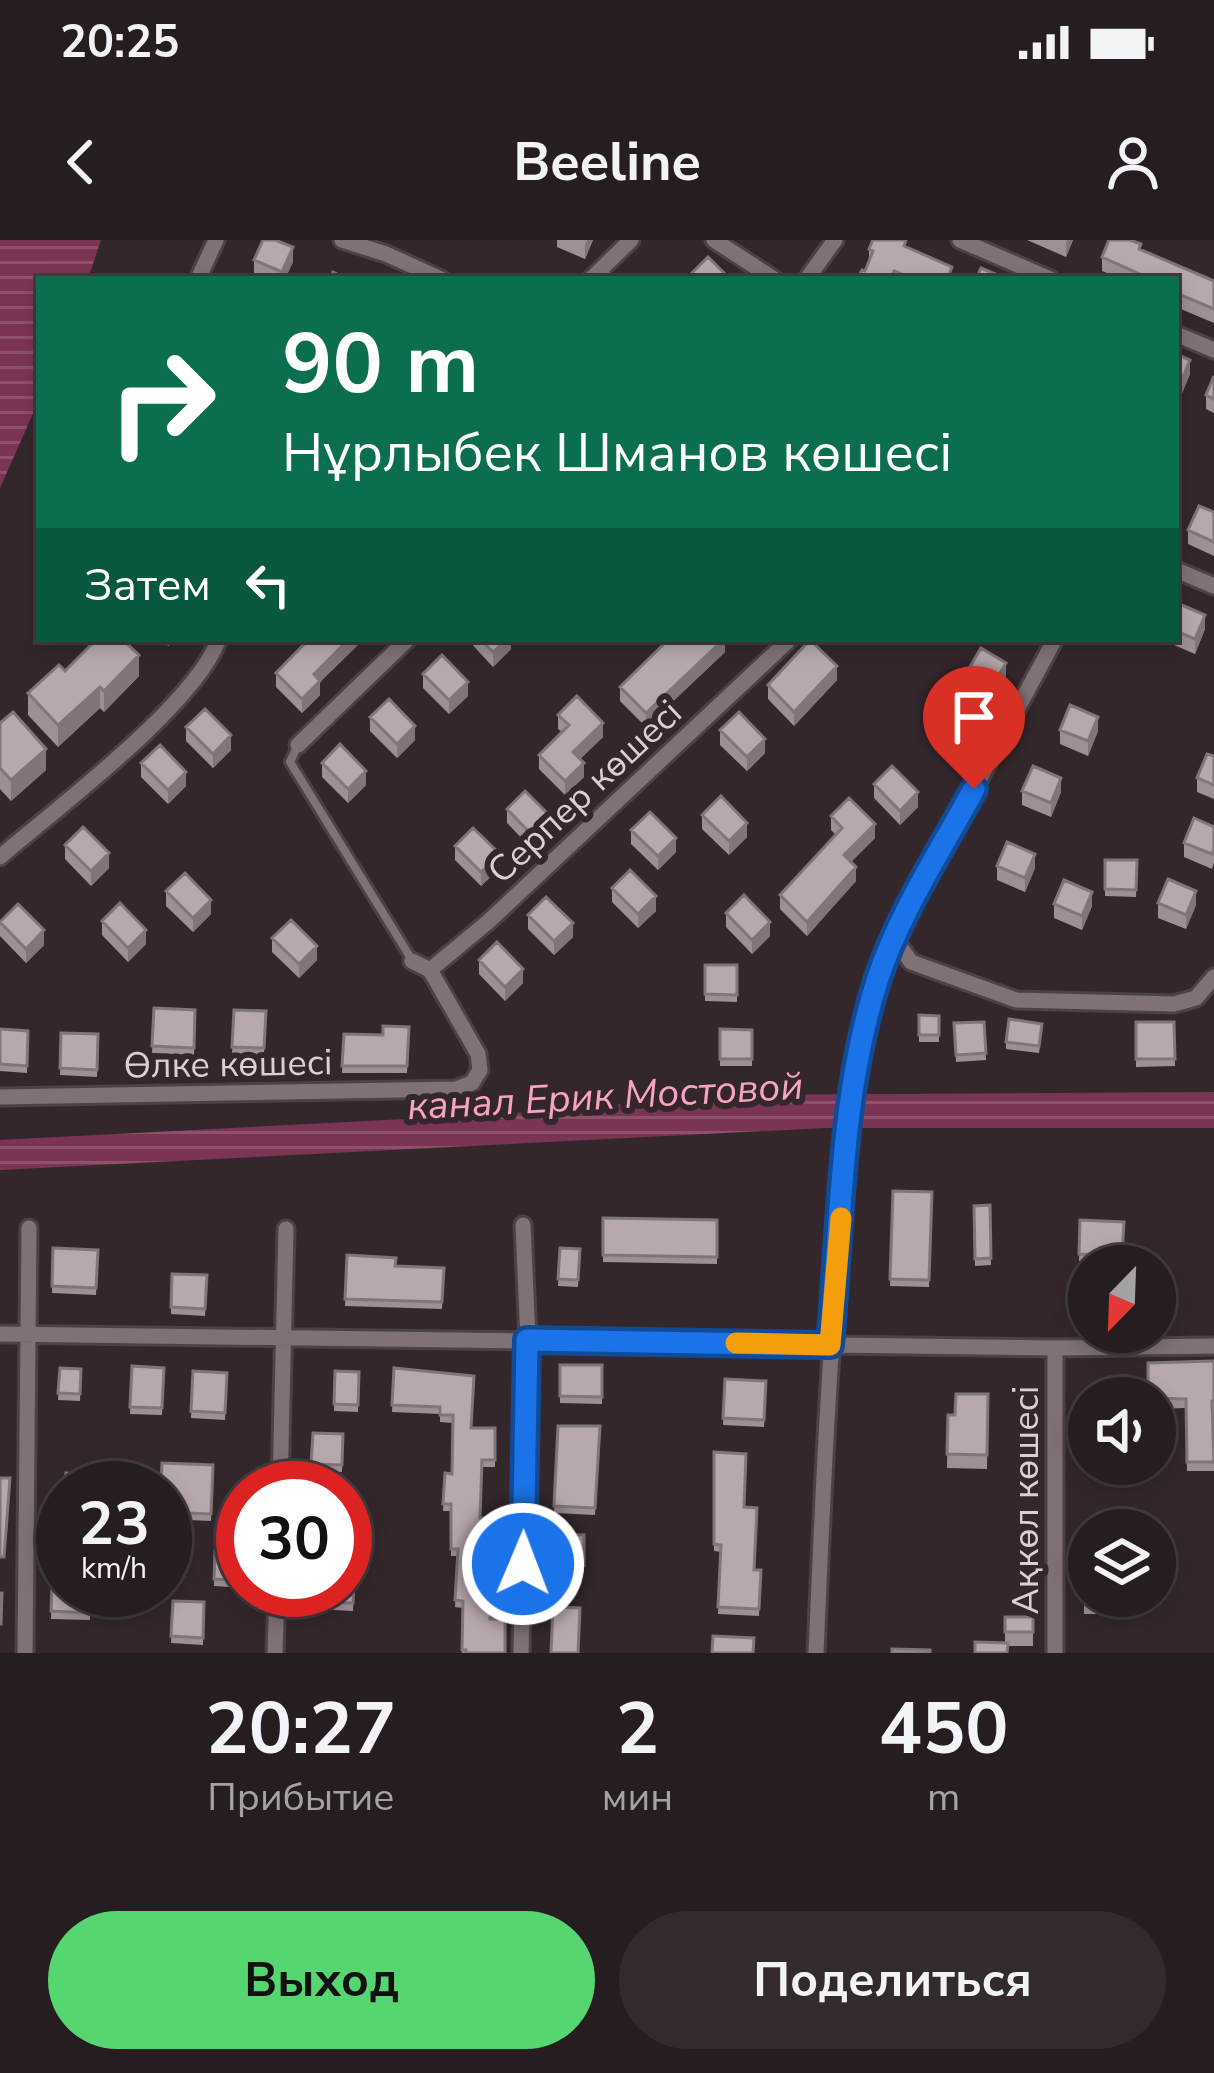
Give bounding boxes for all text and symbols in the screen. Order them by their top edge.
text: 20:25 [60,12,179,73]
text: Beeline [513,125,701,199]
icon: back [48,129,114,195]
icon: person [1100,129,1166,195]
text: 90 m [282,307,479,422]
icon: right [84,324,240,480]
text: Нұрлыбек Шманов көшесі [282,416,952,490]
icon: left [235,552,301,618]
text: Затем [84,555,211,616]
pin [923,666,1025,789]
icon: arrive [941,684,1007,750]
street label: Серпер көшесі [477,689,693,895]
street label: Өлке көшесі [123,1038,333,1091]
water label: канал Ерик Мостовой [406,1060,804,1133]
north arrow [1068,1245,1176,1353]
map controls [1068,1245,1176,1617]
button: sound [1068,1377,1176,1485]
street label: Ақкөл көшесі [1002,1386,1051,1614]
speed limit sign: 30 [216,1461,372,1617]
text: 23 [78,1483,150,1565]
position arrow [460,1501,586,1627]
button: layers [1068,1509,1176,1617]
text: km/h [81,1548,147,1589]
text: 20:27 [206,1680,396,1778]
text: 2 [616,1680,659,1778]
text: 450 [879,1680,1008,1778]
text: Прибытие [207,1771,394,1824]
text: мин [602,1771,673,1824]
text: m [927,1771,960,1824]
button: Выход [48,1911,595,2049]
button: Поделиться [619,1911,1166,2049]

